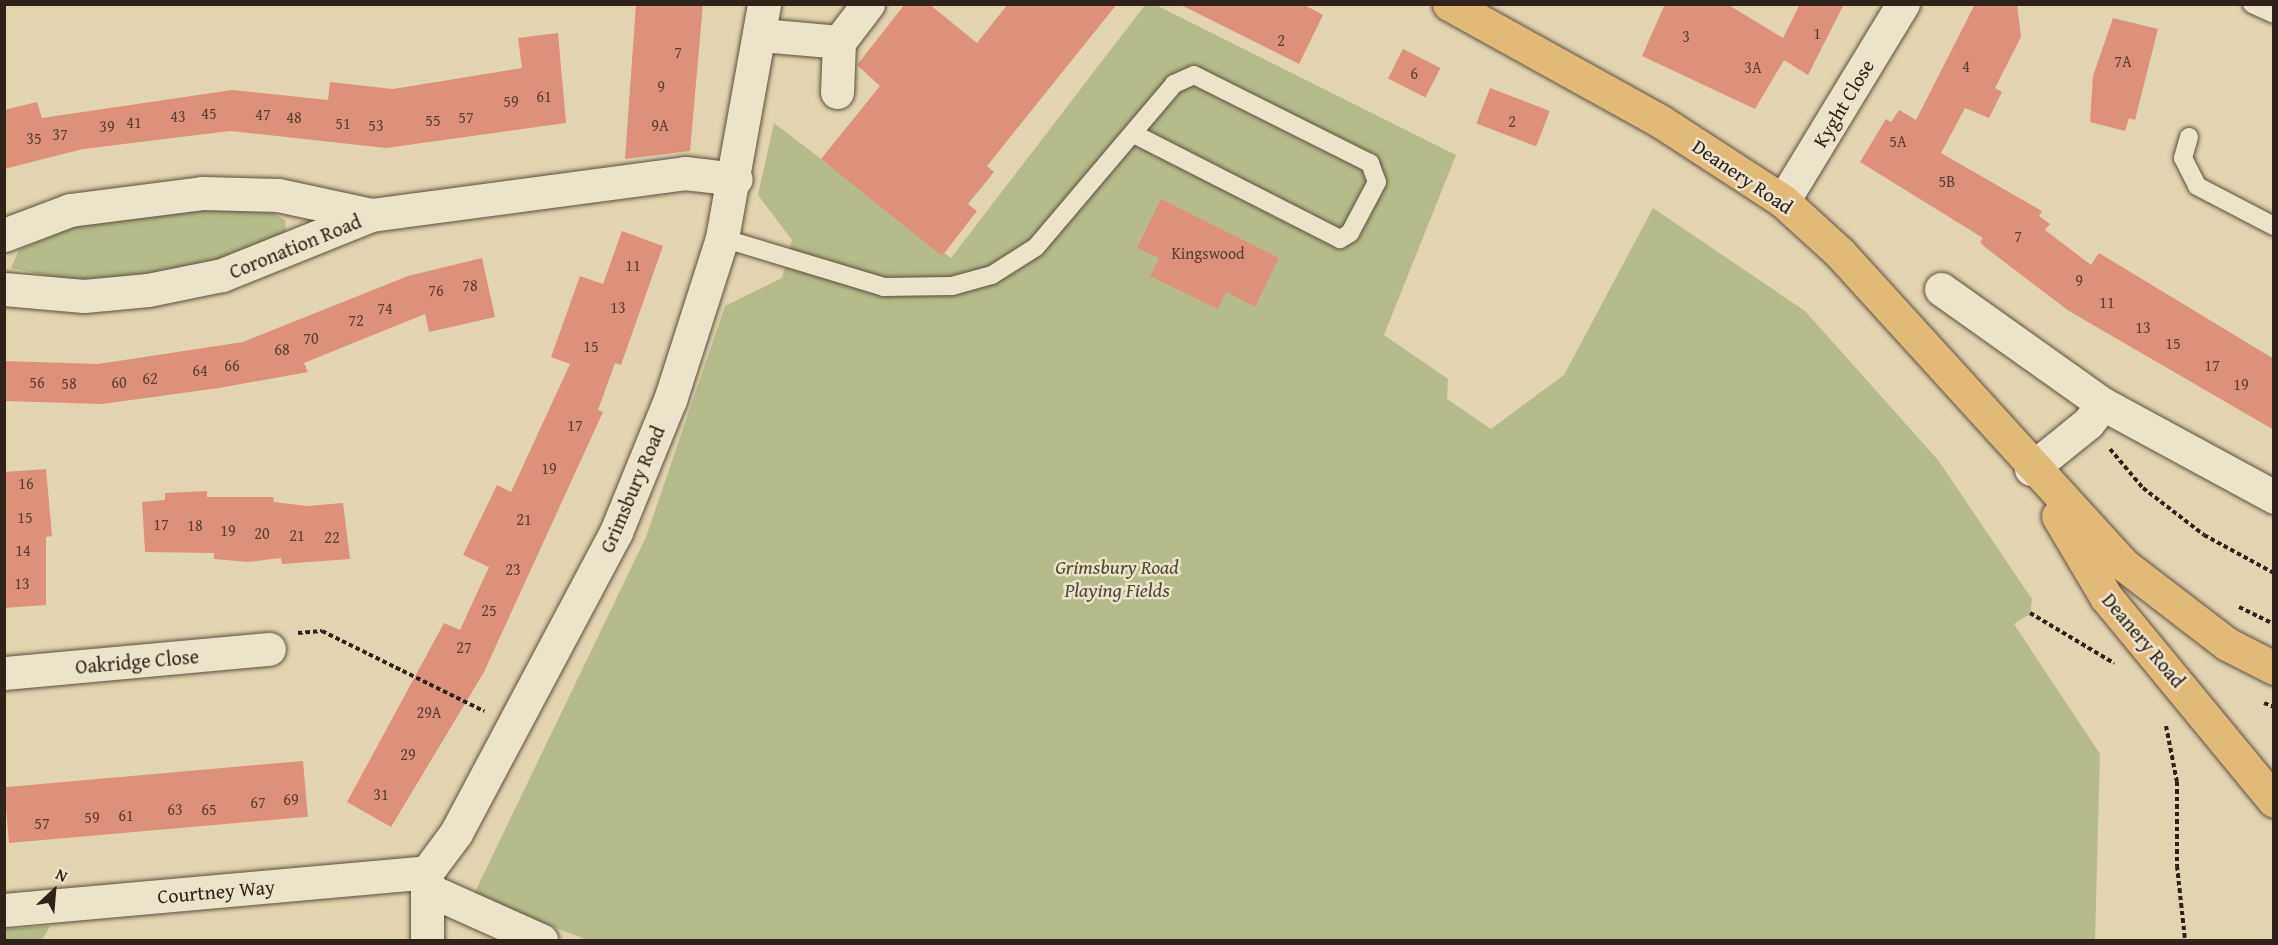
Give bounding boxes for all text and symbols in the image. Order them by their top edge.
house number: 1 [1813,23,1821,43]
house number: 3 [1682,26,1690,46]
house number: 2 [1277,30,1285,50]
house number: 7 [674,42,682,62]
house number: 7A [2114,51,2132,71]
street label: Kyght Close [1807,55,1879,151]
house number: 4 [1962,56,1970,76]
house number: 3A [1744,57,1762,77]
house number: 6 [1410,63,1418,83]
house number: 9 [657,76,665,96]
house number: 61 [536,86,552,106]
house number: 59 [503,91,519,111]
house number: 45 [201,103,217,123]
house number: 47 [255,104,271,124]
house number: 43 [170,106,186,126]
house number: 48 [286,107,302,127]
house number: 57 [458,107,474,127]
house number: 55 [425,110,441,130]
house number: 2 [1508,111,1516,131]
house number: 41 [126,112,142,132]
house number: 51 [335,113,351,133]
house number: 53 [368,115,384,135]
house number: 9A [651,115,669,135]
house number: 39 [99,116,115,136]
house number: 37 [52,124,68,144]
house number: 35 [26,128,42,148]
house number: 5A [1889,131,1907,151]
street label: Deanery Road [1688,134,1798,218]
house number: 5B [1939,171,1955,191]
street label: Coronation Road [225,209,365,283]
house number: 7 [2014,226,2022,246]
house number: Kingswood [1171,243,1245,263]
house number: 11 [625,255,641,275]
house number: 9 [2075,270,2083,290]
house number: 78 [462,275,478,295]
house number: 76 [428,280,444,300]
house number: 11 [2099,292,2115,312]
house number: 13 [610,297,626,317]
house number: 74 [377,298,393,318]
house number: 72 [348,310,364,330]
house number: 13 [2135,317,2151,337]
house number: 70 [303,328,319,348]
house number: 15 [2165,333,2181,353]
house number: 15 [583,336,599,356]
house number: 68 [274,339,290,359]
house number: 66 [224,355,240,375]
house number: 17 [2204,355,2220,375]
house number: 64 [192,360,208,380]
house number: 62 [142,368,158,388]
house number: 56 [29,372,45,392]
house number: 60 [111,372,127,392]
house number: 58 [61,373,77,393]
house number: 19 [2233,374,2249,394]
house number: 17 [567,415,583,435]
street label: Grimsbury Road [594,422,670,556]
house number: 19 [541,458,557,478]
house number: 16 [18,473,34,493]
house number: 15 [17,507,33,527]
house number: 21 [516,509,532,529]
house number: 17 [153,514,169,534]
house number: 18 [187,515,203,535]
house number: 19 [220,520,236,540]
house number: 20 [254,523,270,543]
house number: 21 [289,525,305,545]
house number: 22 [324,527,340,547]
house number: 14 [15,540,31,560]
park label: Grimsbury Road Playing Fields [1055,555,1179,602]
house number: 23 [505,559,521,579]
house number: 13 [14,573,30,593]
street label: Deanery Road [2098,588,2190,692]
house number: 25 [481,600,497,620]
house number: 27 [456,637,472,657]
street label: Oakridge Close [74,644,200,678]
house number: 29A [416,702,442,722]
house number: 29 [400,744,416,764]
house number: 31 [373,784,389,804]
house number: 69 [283,789,299,809]
house number: 67 [250,792,266,812]
house number: 63 [167,799,183,819]
house number: 65 [201,799,217,819]
house number: 61 [118,805,134,825]
house number: 59 [84,807,100,827]
house number: 57 [34,813,50,833]
north arrow [24,861,84,921]
text: N [52,862,72,888]
street label: Courtney Way [156,874,276,908]

